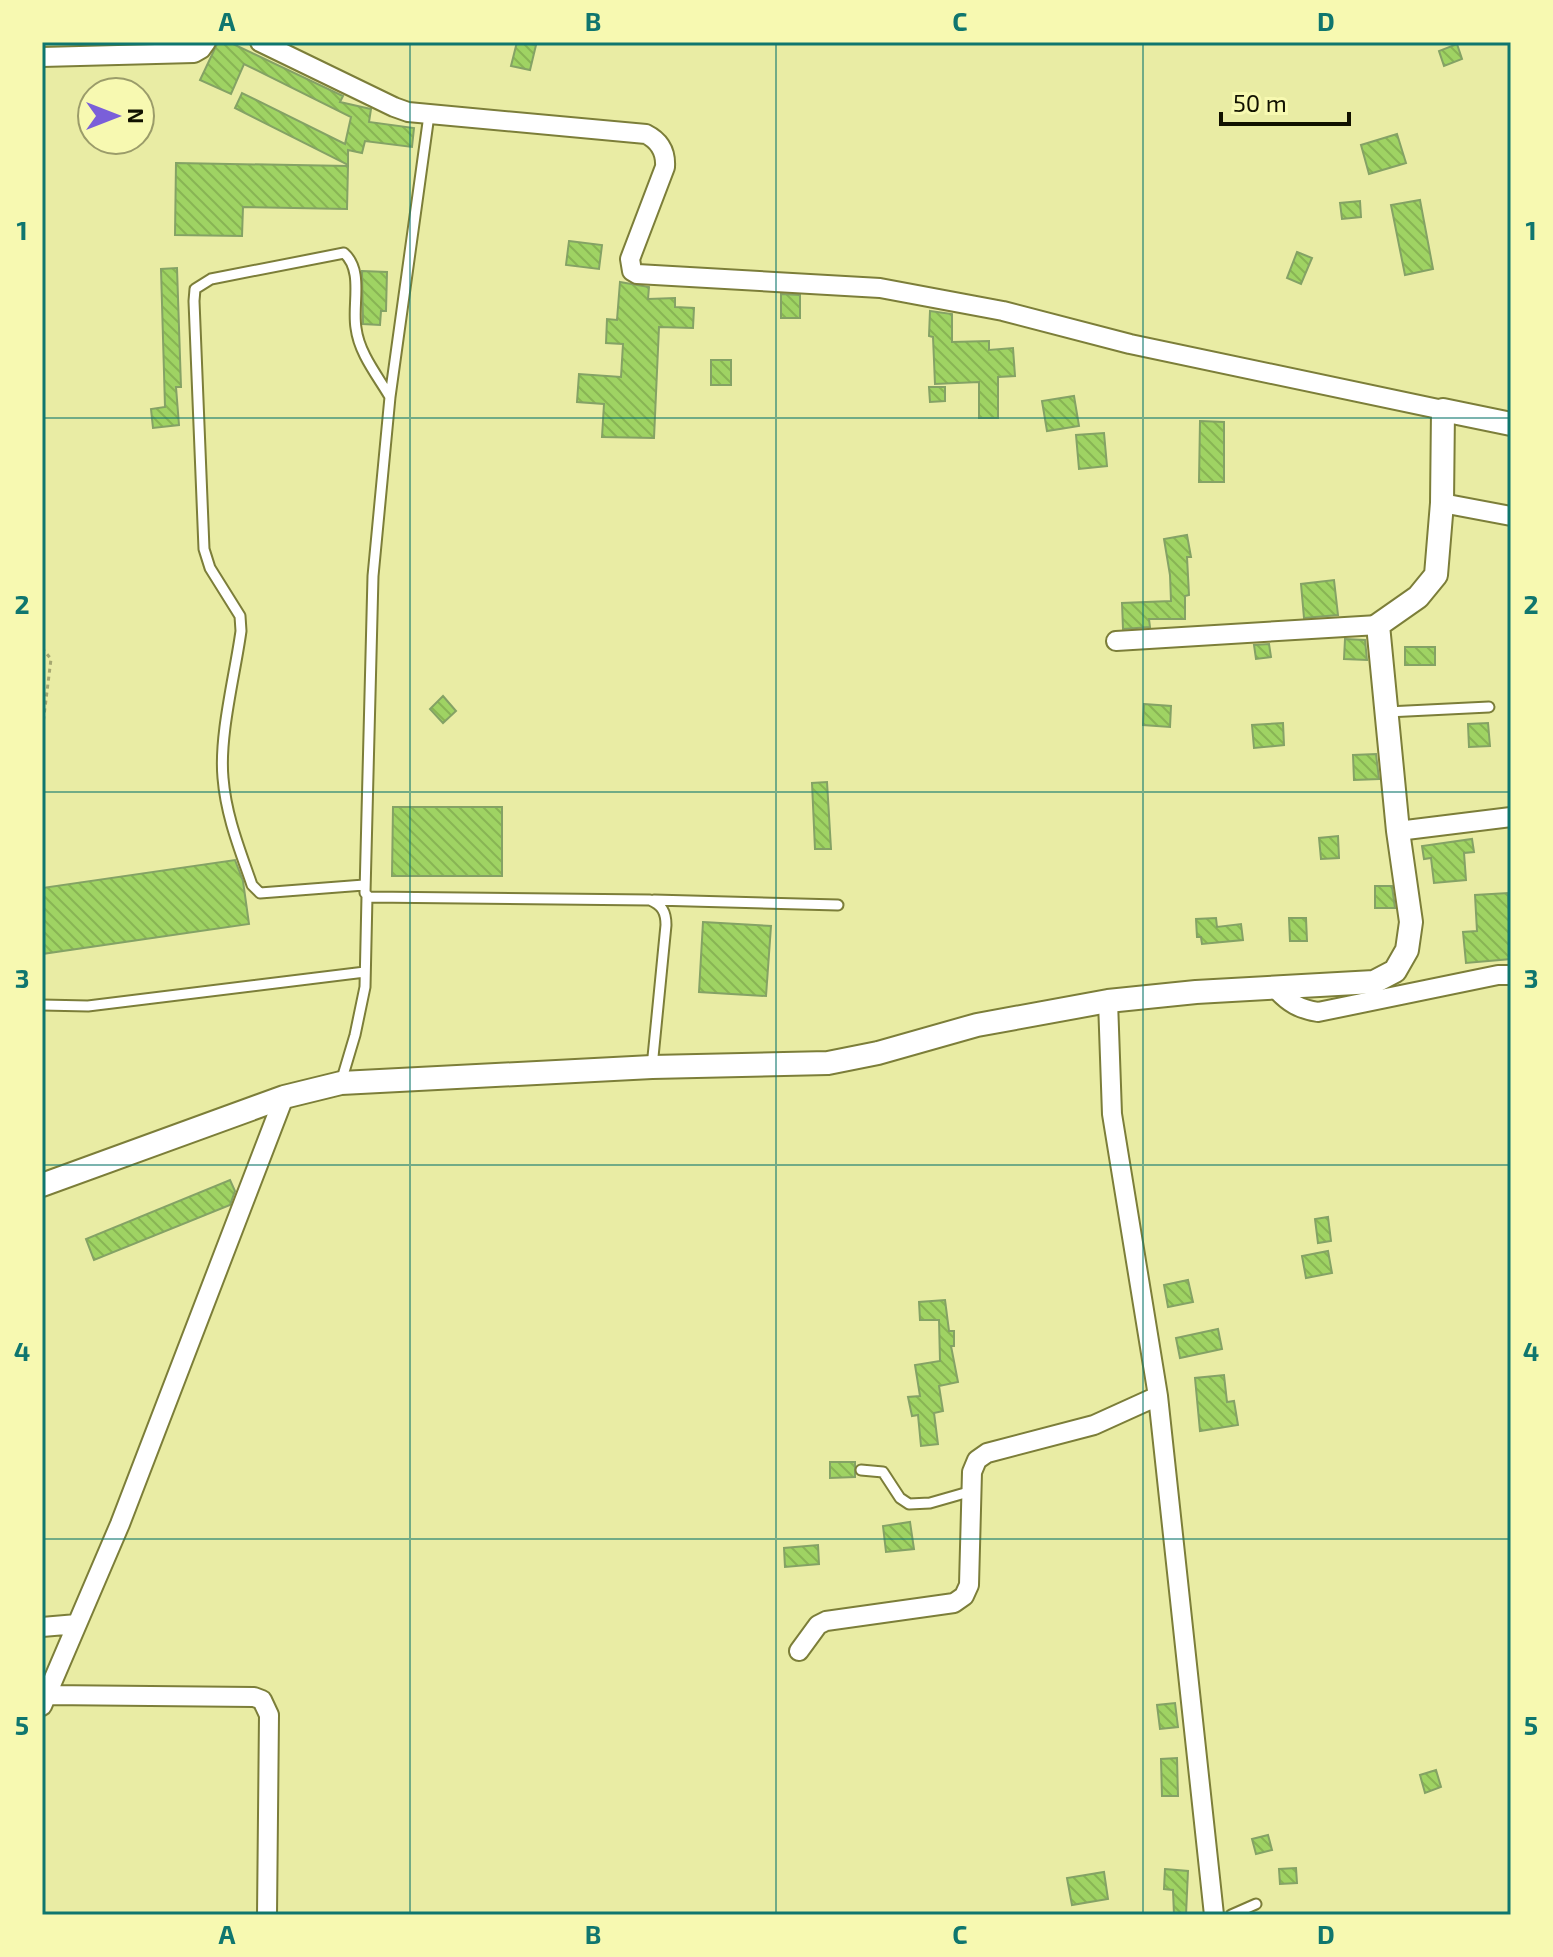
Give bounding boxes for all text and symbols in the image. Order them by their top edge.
text: A [219,5,236,36]
text: B [585,5,601,36]
text: C [952,5,968,36]
text: D [1317,5,1335,36]
north arrow [76,76,156,156]
scale bar [1221,76,1349,126]
text: 50 m [1233,88,1287,117]
text: N [124,108,150,124]
text: 1 [16,214,28,245]
text: 1 [1525,214,1537,245]
text: 2 [14,588,30,619]
text: 2 [1523,588,1539,619]
text: 3 [15,962,29,993]
text: 3 [1524,962,1538,993]
text: 4 [14,1335,30,1366]
text: 4 [1523,1335,1539,1366]
text: 5 [15,1709,29,1740]
text: 5 [1524,1709,1538,1740]
text: A [219,1918,236,1949]
text: B [585,1918,601,1949]
text: C [952,1918,968,1949]
text: D [1317,1918,1335,1949]

